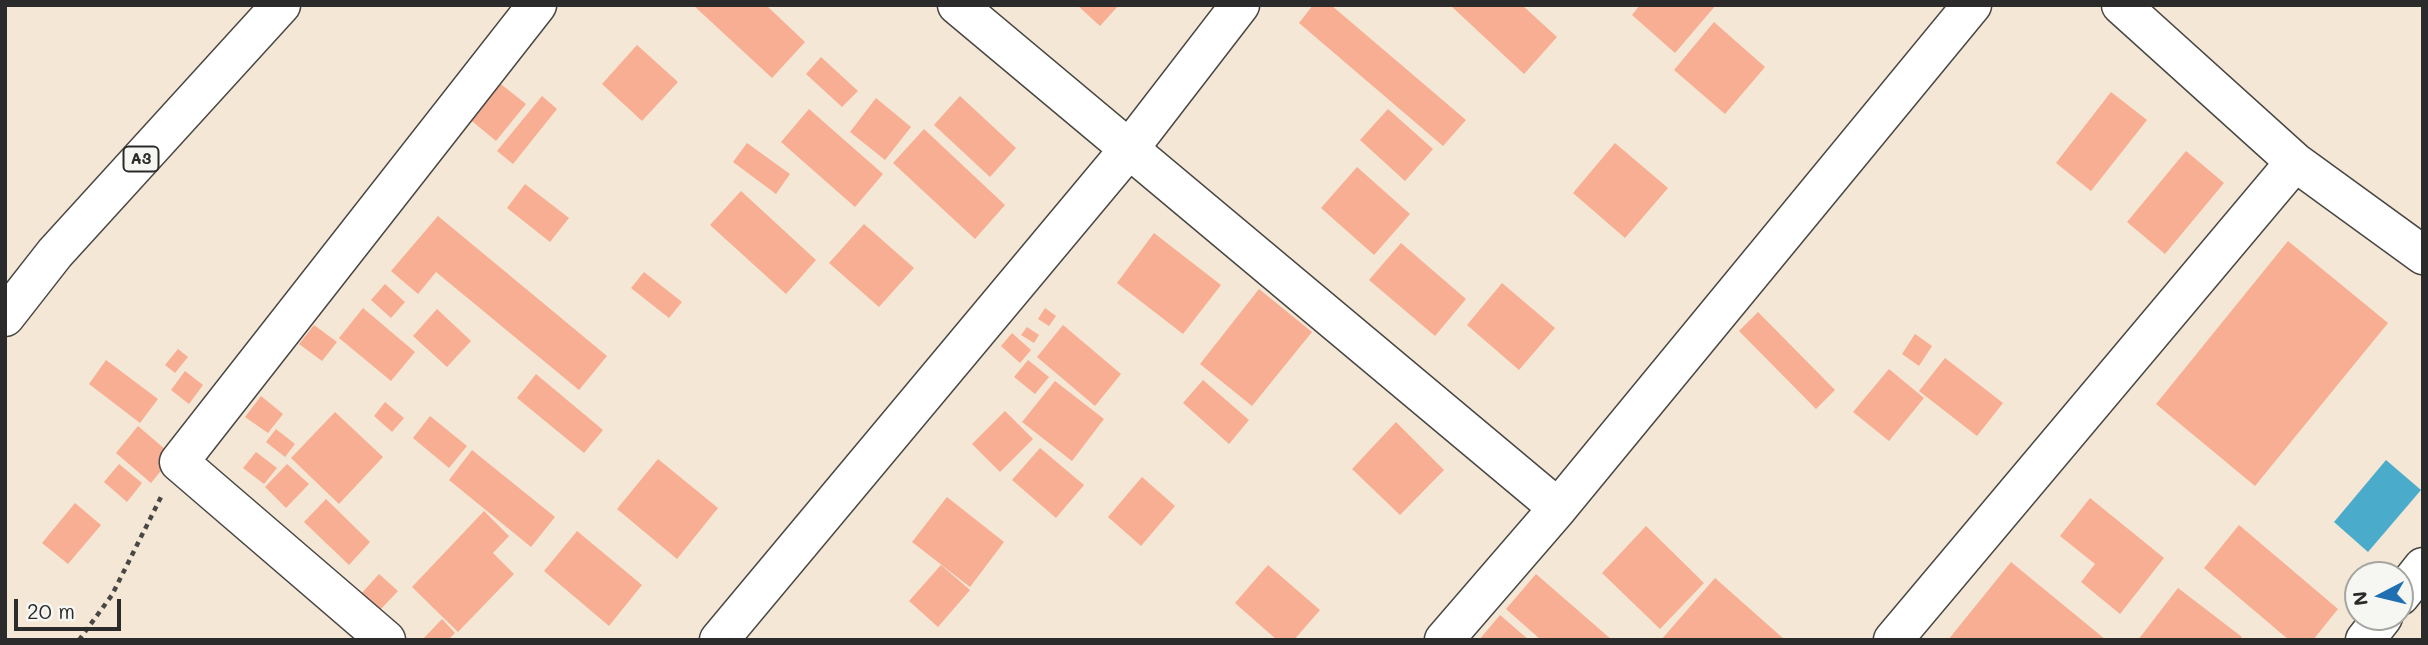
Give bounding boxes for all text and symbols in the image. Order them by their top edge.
road number: A3 [124,146,158,172]
north arrow [2344,561,2414,631]
scale bar [18,586,124,630]
text: N [2346,590,2373,607]
text: 20 m [27,597,75,624]

